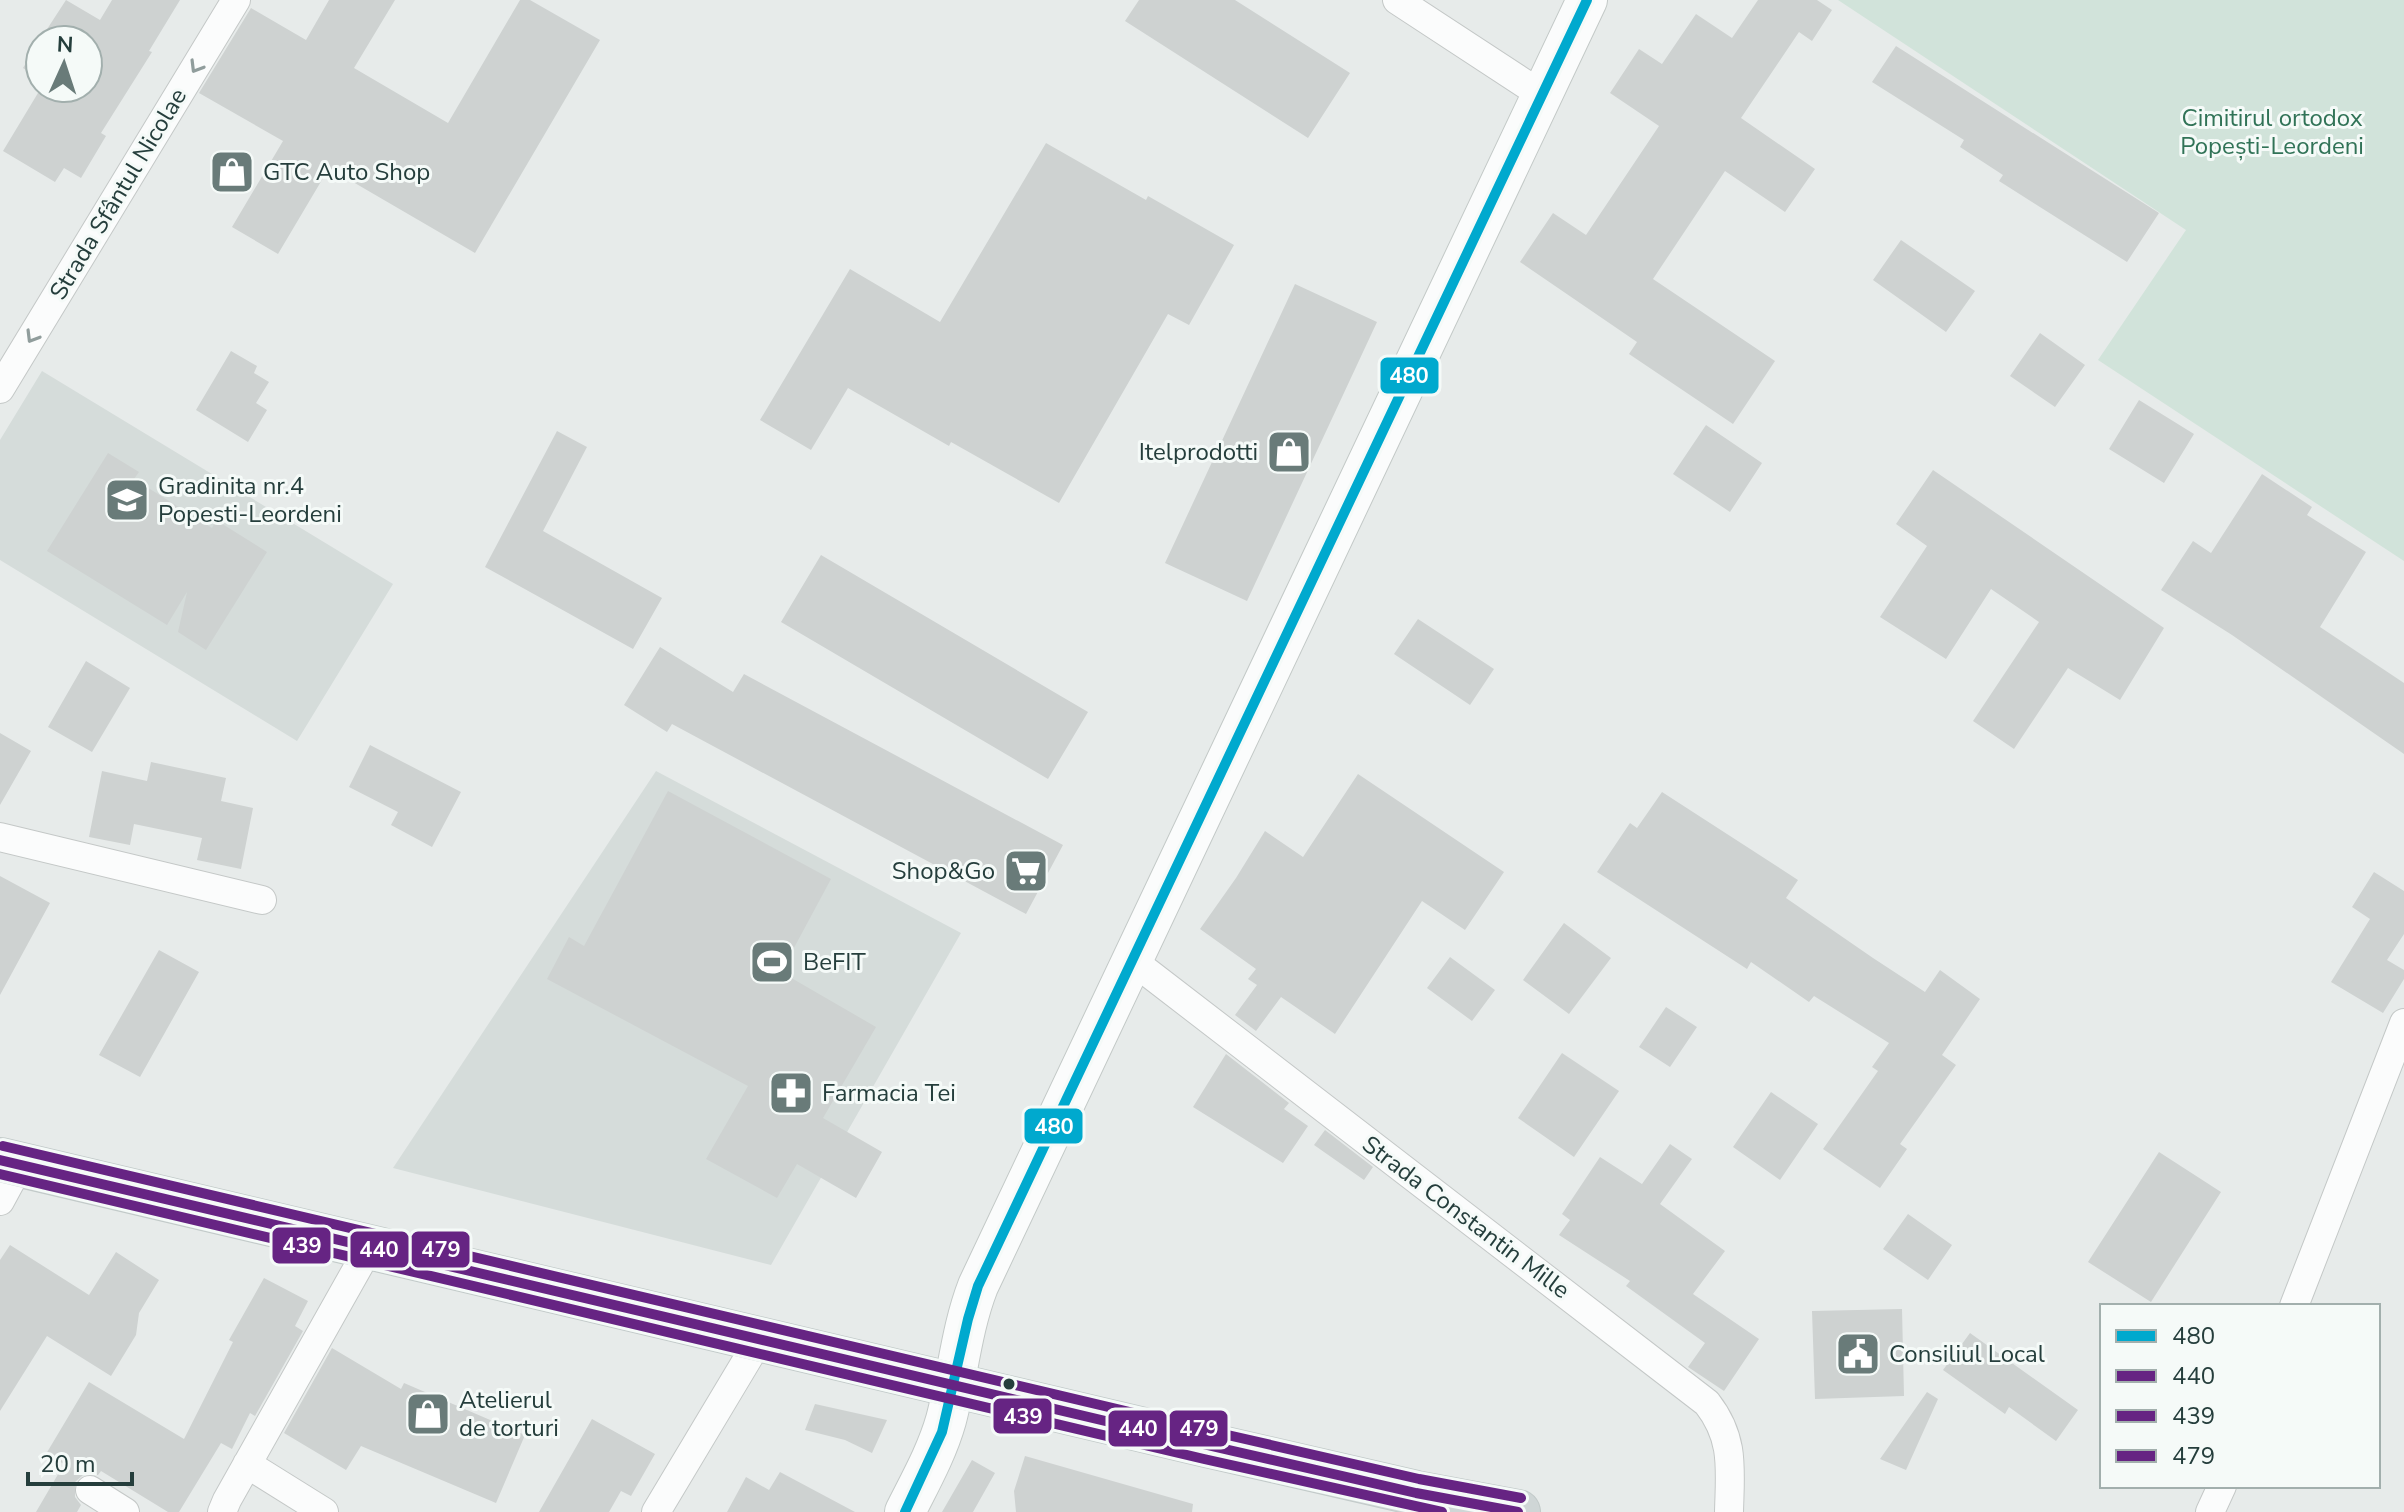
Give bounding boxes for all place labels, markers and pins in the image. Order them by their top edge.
shop icon: GTC Auto Shop [208,148,256,196]
place label: GTC Auto Shop [263,156,430,188]
shop icon: Itelprodotti [1265,428,1313,476]
place label: Itelprodotti [1139,436,1258,468]
place label: Gradinita nr.4 Popesti-Leordeni [158,470,342,530]
school or university icon: Gradinita nr.4 Popesti-Leordeni [103,476,151,524]
supermarket icon: Shop&Go [1002,847,1050,895]
place label: Shop&Go [892,855,995,887]
sports icon: BeFIT [748,938,796,986]
place label: BeFIT [803,946,866,978]
pharmacy icon: Farmacia Tei [767,1069,815,1117]
place label: Farmacia Tei [822,1077,956,1109]
public building icon: Consiliul Local [1834,1330,1882,1378]
place label: Consiliul Local [1889,1338,2045,1370]
unlabelled marker [1001,1376,1017,1392]
place label: Atelierul de torturi [459,1384,559,1444]
shop icon: Atelierul de torturi [404,1390,452,1438]

